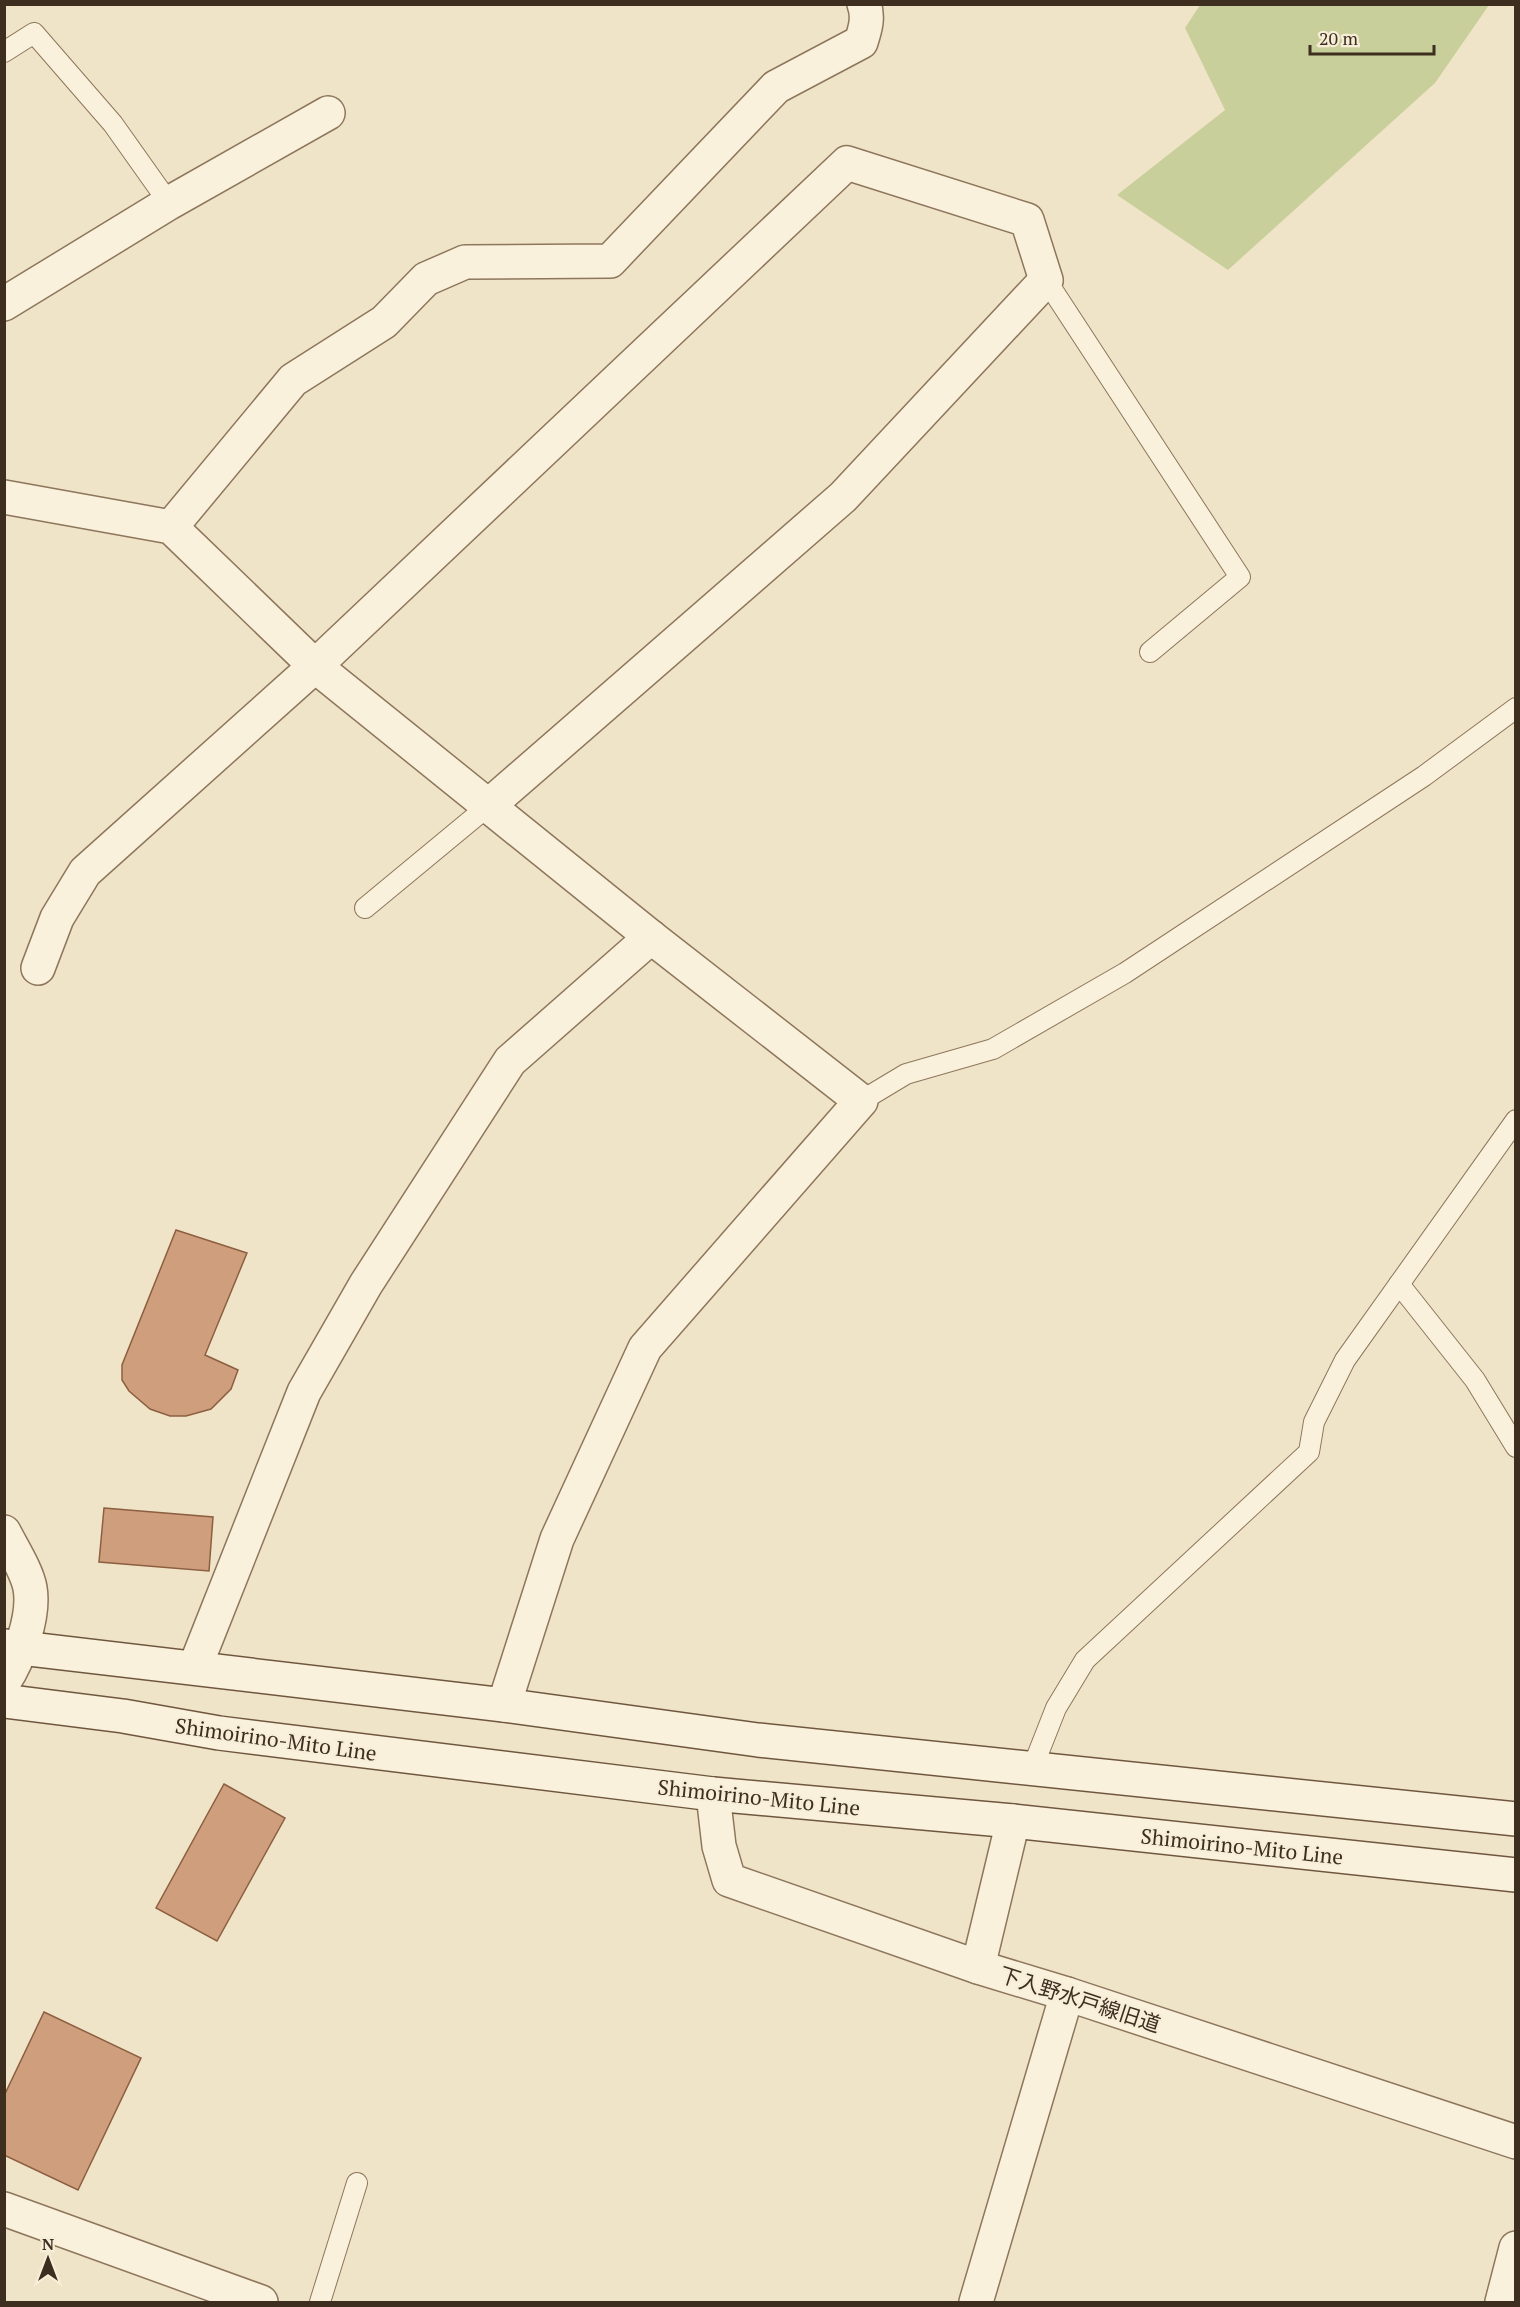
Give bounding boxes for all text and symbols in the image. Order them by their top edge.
scale bar [1310,18,1434,56]
text: 20 m [1319,26,1359,50]
street label: Shimoirino-Mito Line [173,1711,379,1767]
street label: Shimoirino-Mito Line [656,1772,862,1822]
street label: Shimoirino-Mito Line [1139,1821,1345,1871]
street label: 下入野水戸線旧道 [996,1960,1164,2038]
north arrow [18,2229,78,2289]
text: N [42,2233,54,2255]

